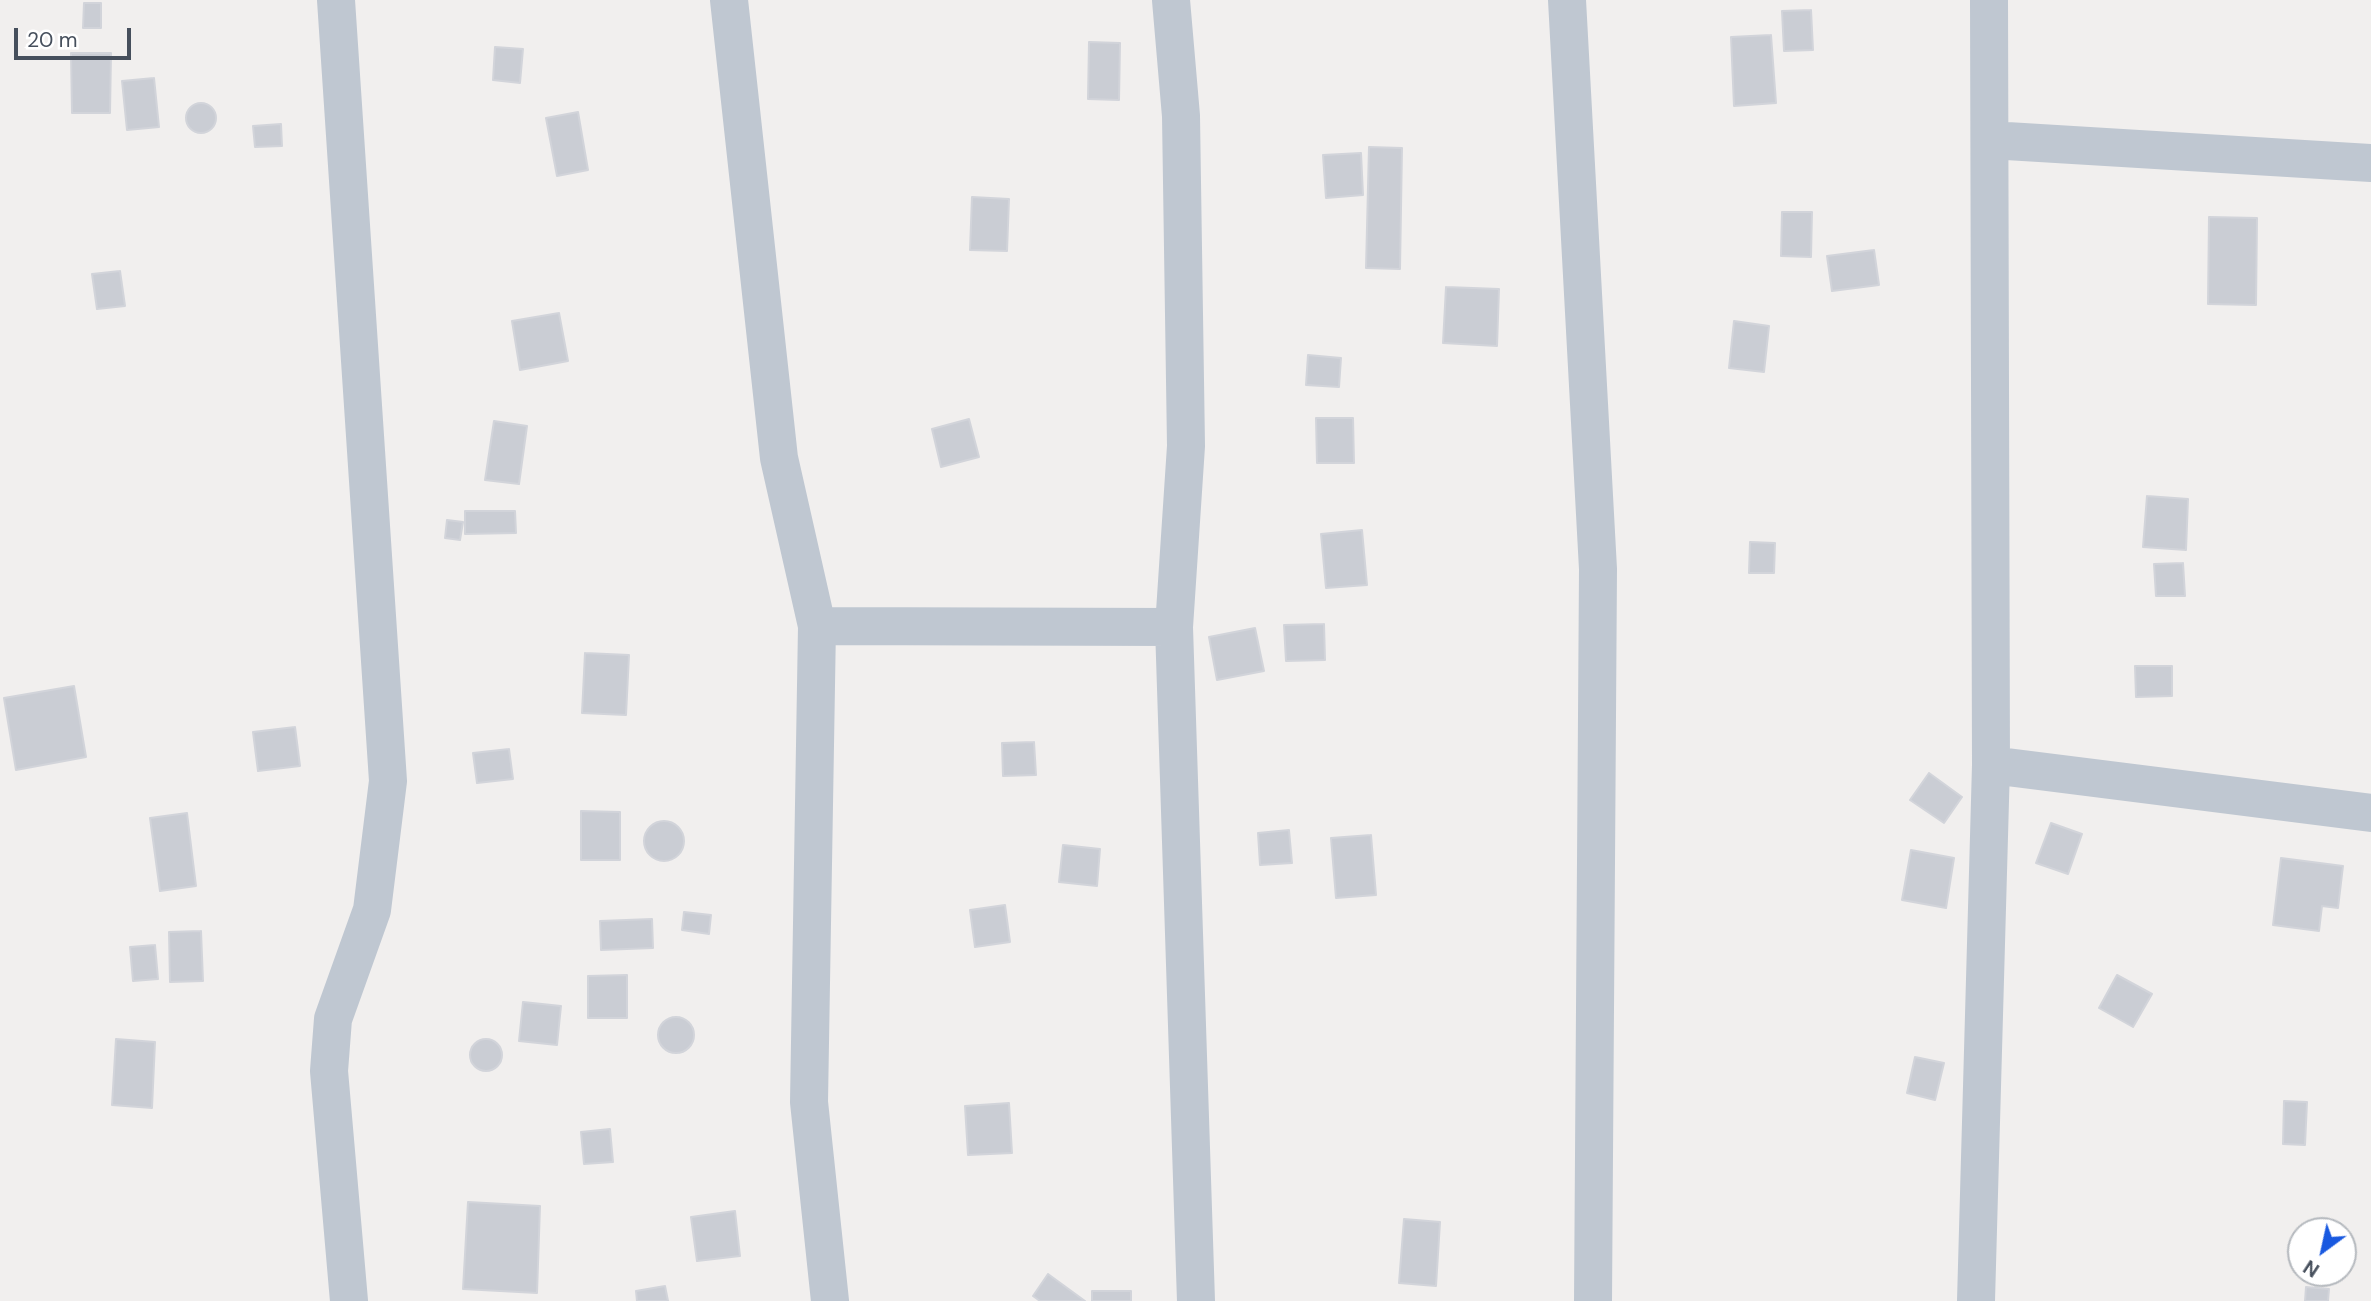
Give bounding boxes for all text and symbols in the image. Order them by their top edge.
scale bar [18,14,135,58]
text: 20 m [27,26,78,54]
north arrow [2287,1217,2357,1287]
text: N [2299,1254,2324,1283]

